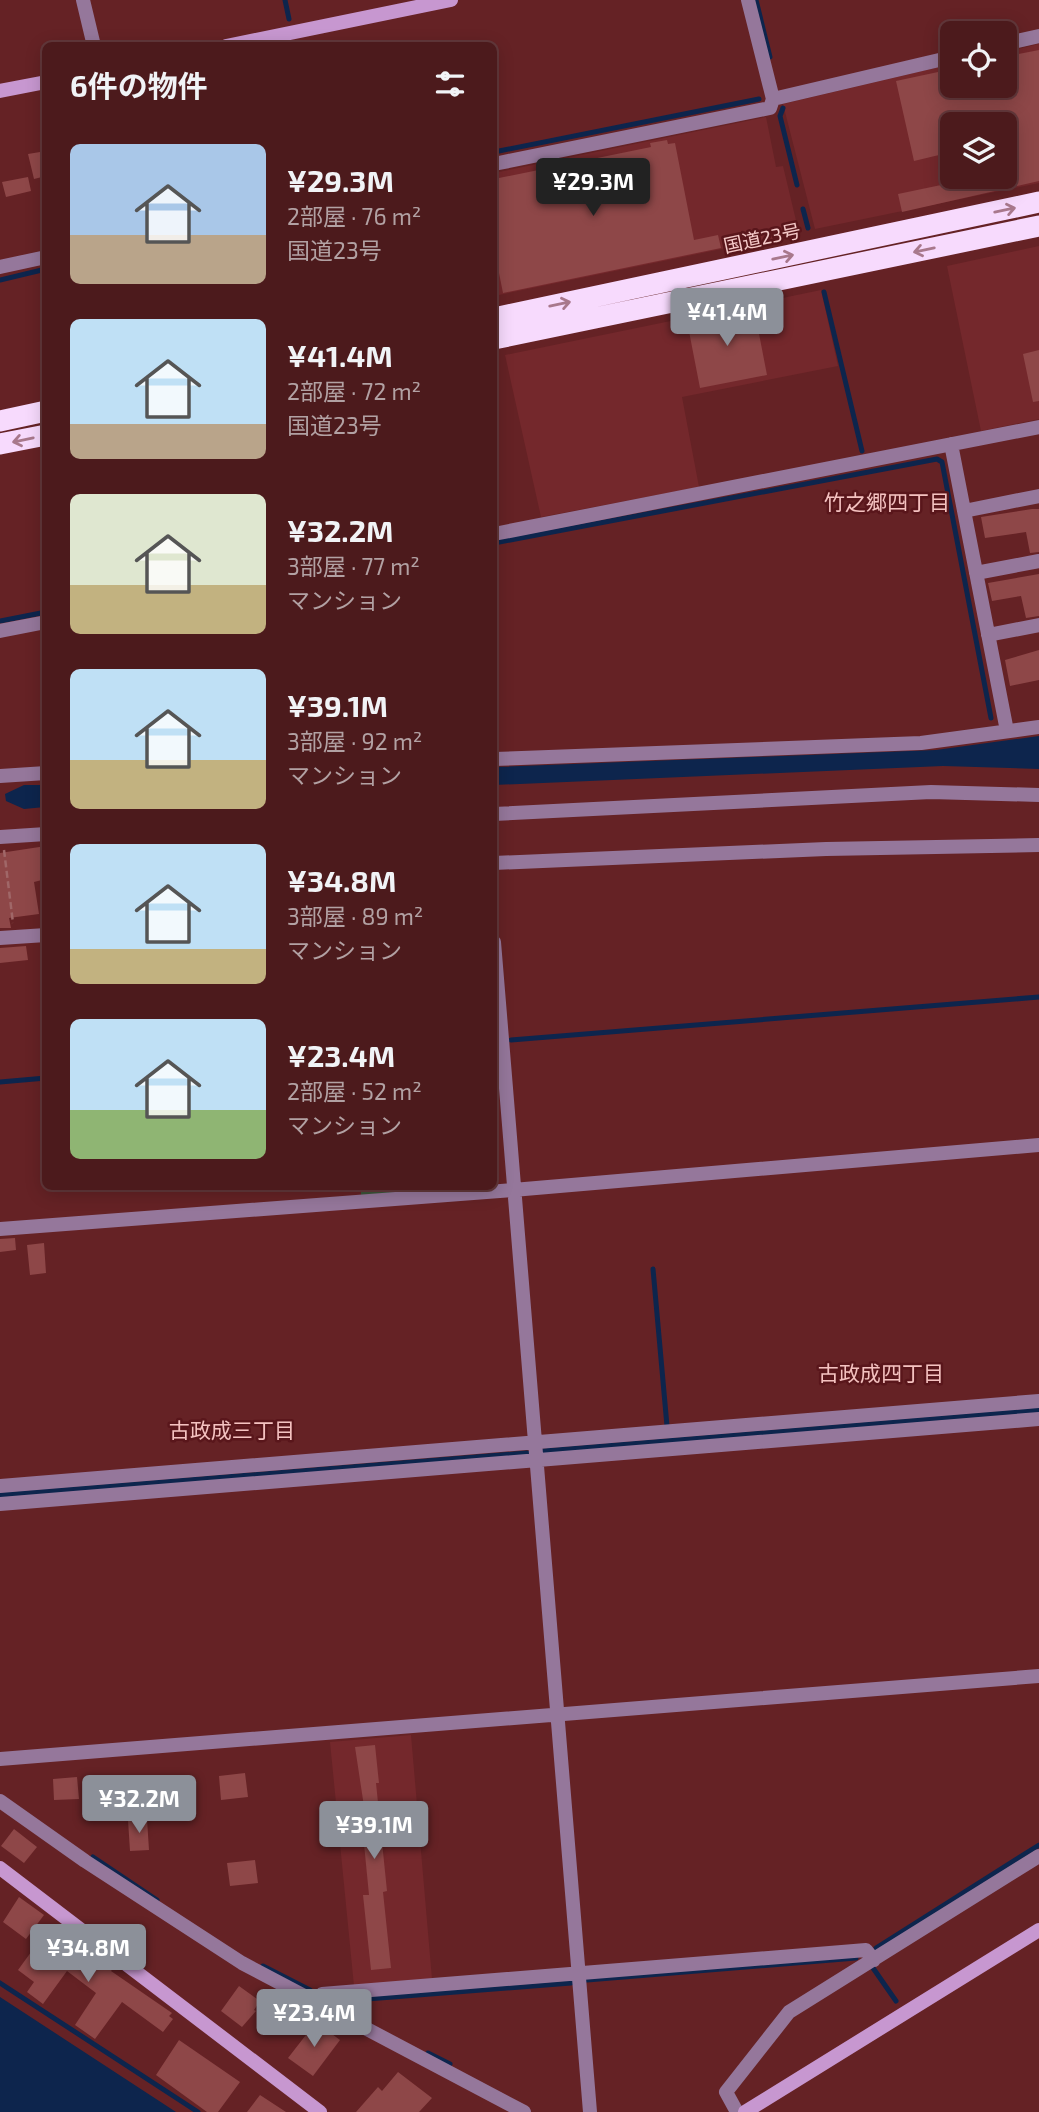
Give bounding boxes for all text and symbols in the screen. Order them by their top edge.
map controls [940,21,1017,189]
button: locate [940,21,1017,98]
icon: filters [431,65,469,103]
text: 6件の物件 [70,67,208,103]
button: layers [940,112,1017,189]
pin: ¥29.3M [536,158,650,218]
text: ¥29.3M [287,162,394,198]
text: ¥29.3M [552,167,634,195]
icon: home [126,172,210,256]
text: 2部屋 · 76 m² [287,202,421,230]
one-way arrow [993,202,1016,216]
street label: 国道23号 [721,218,803,257]
text: 国道23号 [287,236,382,264]
one-way arrow [913,244,936,258]
one-way arrow [771,249,794,263]
pin: ¥41.4M [670,288,784,348]
one-way arrow [548,296,571,310]
text: ¥41.4M [686,297,768,325]
text: ¥41.4M [287,337,393,373]
icon: home [126,347,210,431]
text: 2部屋 · 72 m² [287,377,421,405]
text: 国道23号 [287,411,382,439]
one-way arrow [12,433,35,447]
district label: 竹之郷四丁目 [824,489,950,514]
text: ¥32.2M [287,512,394,548]
icon: home [126,522,210,606]
text: 3部屋 · 77 m² [287,552,420,580]
text: マンション [287,586,402,614]
text: ¥39.1M [287,687,388,723]
icon: home [126,697,210,781]
text: 3部屋 · 92 m² [287,727,422,755]
text: マンション [287,761,402,789]
text: ¥34.8M [287,862,397,898]
icon: home [126,872,210,956]
text: 3部屋 · 89 m² [287,902,423,930]
text: マンション [287,936,402,964]
text: ¥23.4M [287,1037,395,1073]
icon: home [126,1047,210,1131]
text: 2部屋 · 52 m² [287,1077,422,1105]
text: マンション [287,1111,402,1139]
district label: 古政成四丁目 [818,1360,944,1385]
district label: 古政成三丁目 [169,1417,295,1442]
pin: ¥32.2M [82,1776,196,1835]
text: ¥32.2M [98,1784,180,1812]
pin: ¥39.1M [317,1801,431,1861]
text: ¥39.1M [335,1810,413,1838]
pin: ¥34.8M [31,1924,145,1984]
text: ¥34.8M [46,1933,130,1961]
pin: ¥23.4M [257,1990,371,2049]
text: ¥23.4M [273,1998,355,2026]

